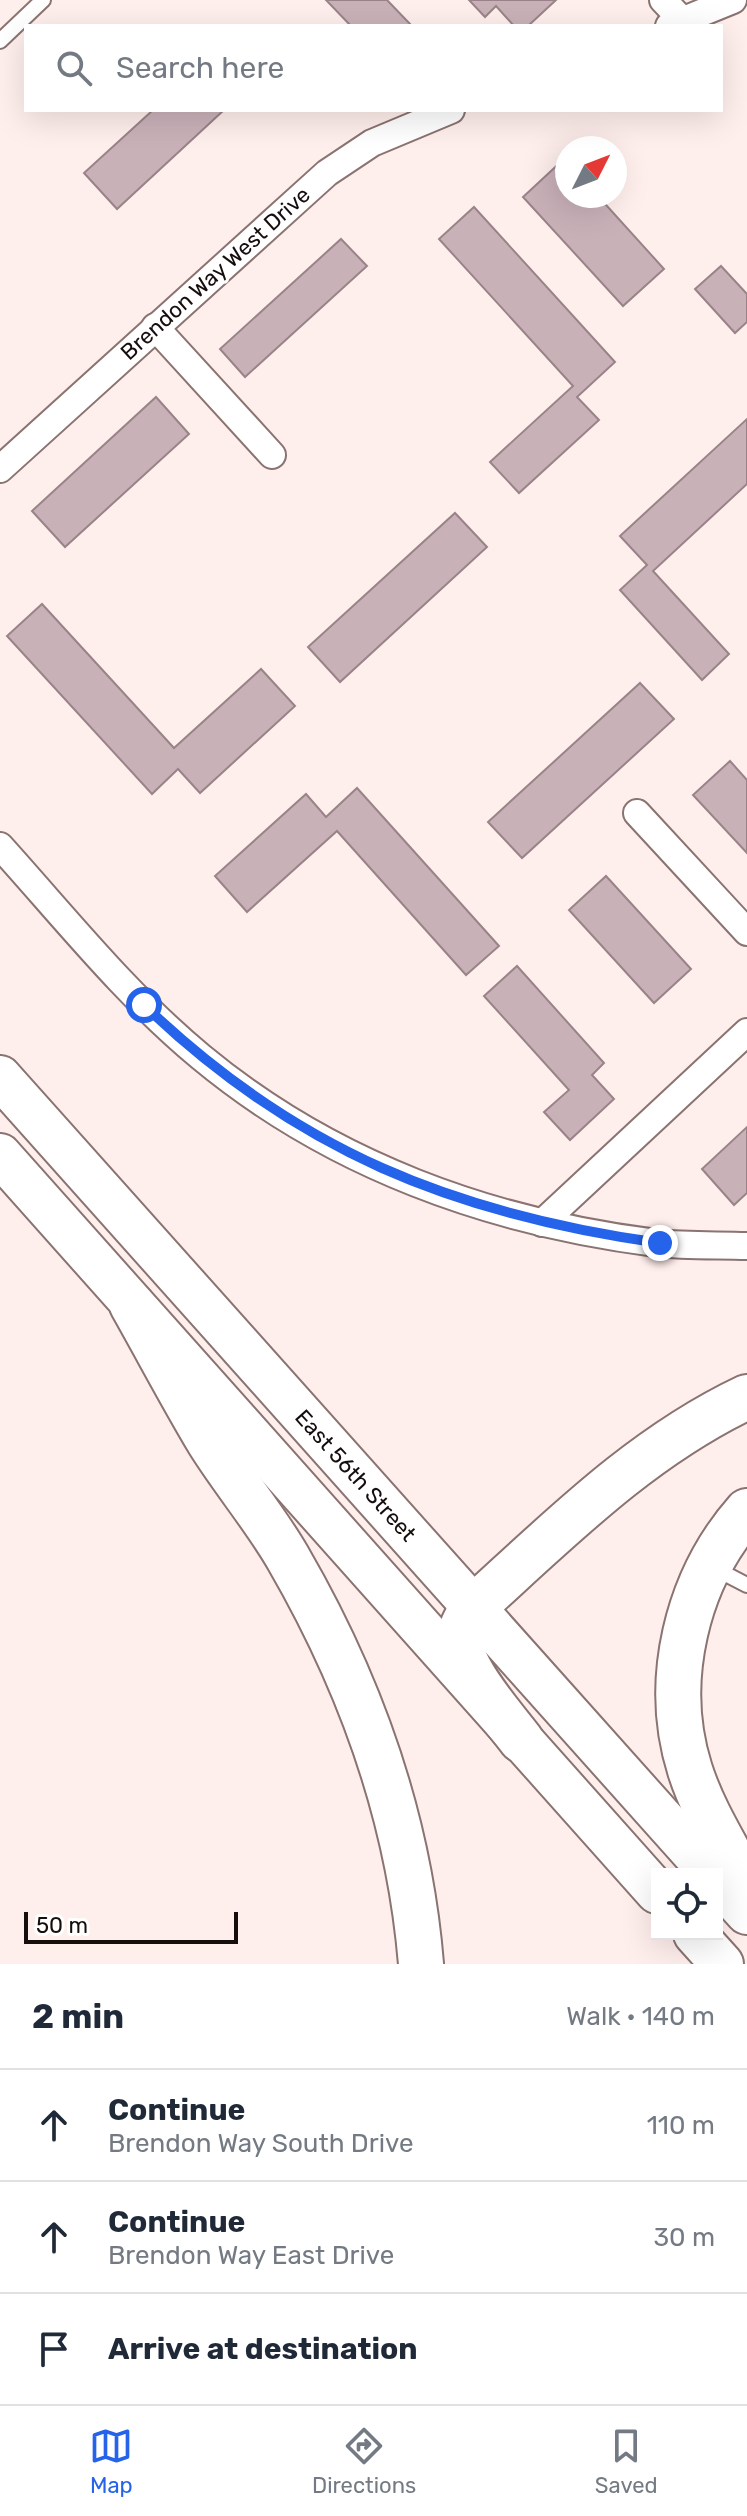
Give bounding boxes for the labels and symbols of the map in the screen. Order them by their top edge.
north arrow [555,136,627,208]
street label: Brendon Way West Drive [115,181,316,366]
route start [126,987,162,1023]
route end [642,1225,678,1261]
street label: East 56th Street [289,1404,422,1547]
scale bar [24,1908,238,1944]

